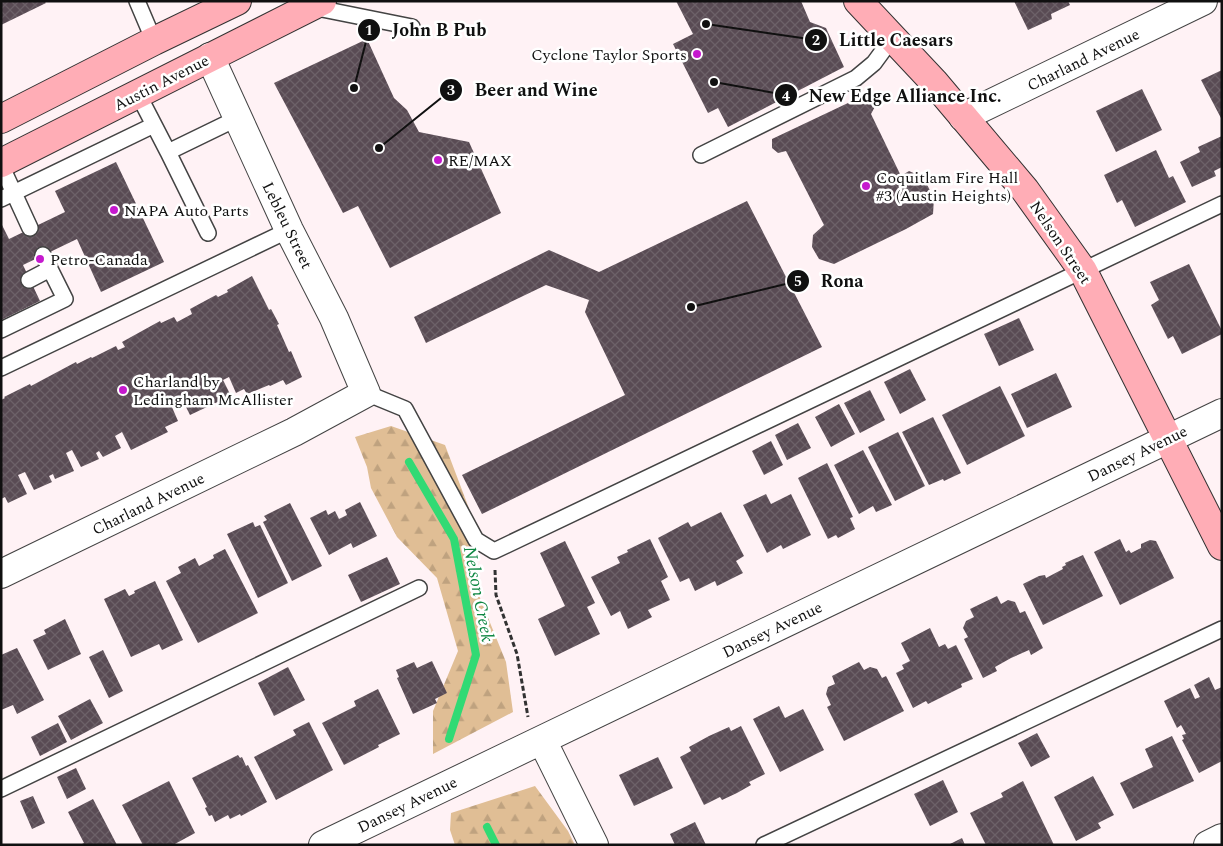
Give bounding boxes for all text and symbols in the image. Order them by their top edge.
callout: John B Pub [357,13,496,46]
text: John B Pub [392,17,486,44]
text: 1 [365,19,373,42]
street label: Charland Avenue [1023,22,1144,98]
callout: Little Caesars [804,23,963,56]
text: Little Caesars [839,27,953,54]
text: 2 [812,29,820,52]
place label: Cyclone Taylor Sports [531,43,687,67]
marker: Cyclone Taylor Sports [691,48,703,60]
street label: Austin Avenue [110,49,213,117]
callout: Beer and Wine [439,73,607,106]
text: Beer and Wine [474,77,598,104]
text: 3 [447,79,455,102]
callout: New Edge Alliance Inc. [774,79,1012,112]
text: New Edge Alliance Inc. [809,83,1002,110]
text: 4 [782,85,791,108]
place label: RE/MAX [448,149,512,173]
marker: RE/MAX [432,154,444,166]
place label: Coquitlam Fire Hall #3 (Austin Heights) [876,166,1018,208]
street label: Lebleu Street [256,178,319,273]
marker: Coquitlam Fire Hall #3 (Austin Heights) [860,180,872,192]
street label: Nelson Street [1023,196,1097,289]
place label: NAPA Auto Parts [124,199,249,223]
marker: NAPA Auto Parts [108,204,120,216]
place label: Petro-Canada [50,248,148,272]
marker: Petro-Canada [34,253,46,265]
callout: Rona [785,264,873,297]
text: Rona [820,268,864,295]
text: 5 [794,270,802,293]
place label: Charland by Ledingham McAllister [133,370,293,412]
marker: Charland by Ledingham McAllister [117,384,129,396]
street label: Dansey Avenue [1083,419,1192,489]
street label: Charland Avenue [88,466,209,542]
water label: Nelson Creek [456,544,501,645]
street label: Dansey Avenue [718,595,827,665]
street label: Dansey Avenue [353,770,462,840]

